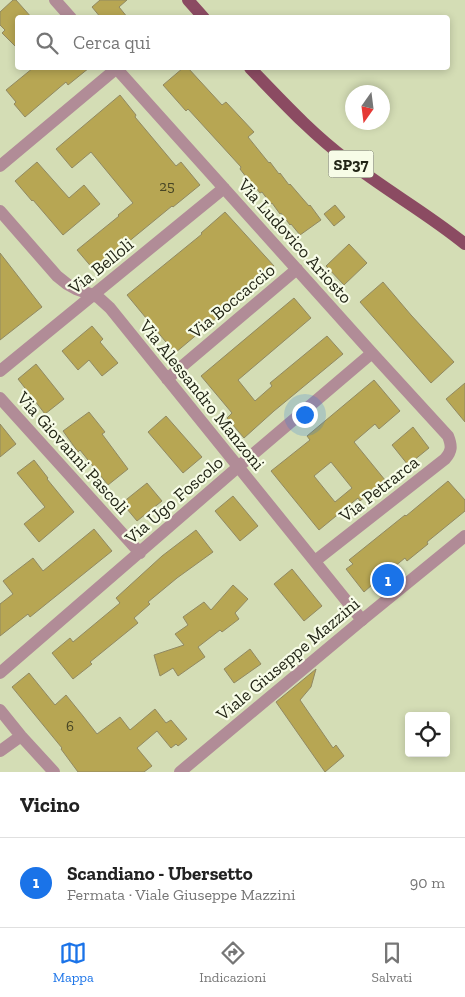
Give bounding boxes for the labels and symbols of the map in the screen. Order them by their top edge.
north arrow [345,85,390,130]
road number: SP37 [328,150,374,178]
street label: Via Ludovico Ariosto [233,173,357,308]
house number: 25 [159,177,175,195]
street label: Via Belloli [63,233,138,299]
street label: Via Boccaccio [184,259,279,344]
street label: Via Alessandro Manzoni [134,315,269,474]
street label: Via Giovanni Pascoli [12,386,134,519]
your location [292,402,318,428]
street label: Via Ugo Foscolo [120,451,228,549]
street label: Via Petrarca [334,451,423,528]
pin: 1 [372,561,404,599]
street label: Viale Giuseppe Mazzini [211,593,364,726]
house number: 6 [66,717,74,735]

